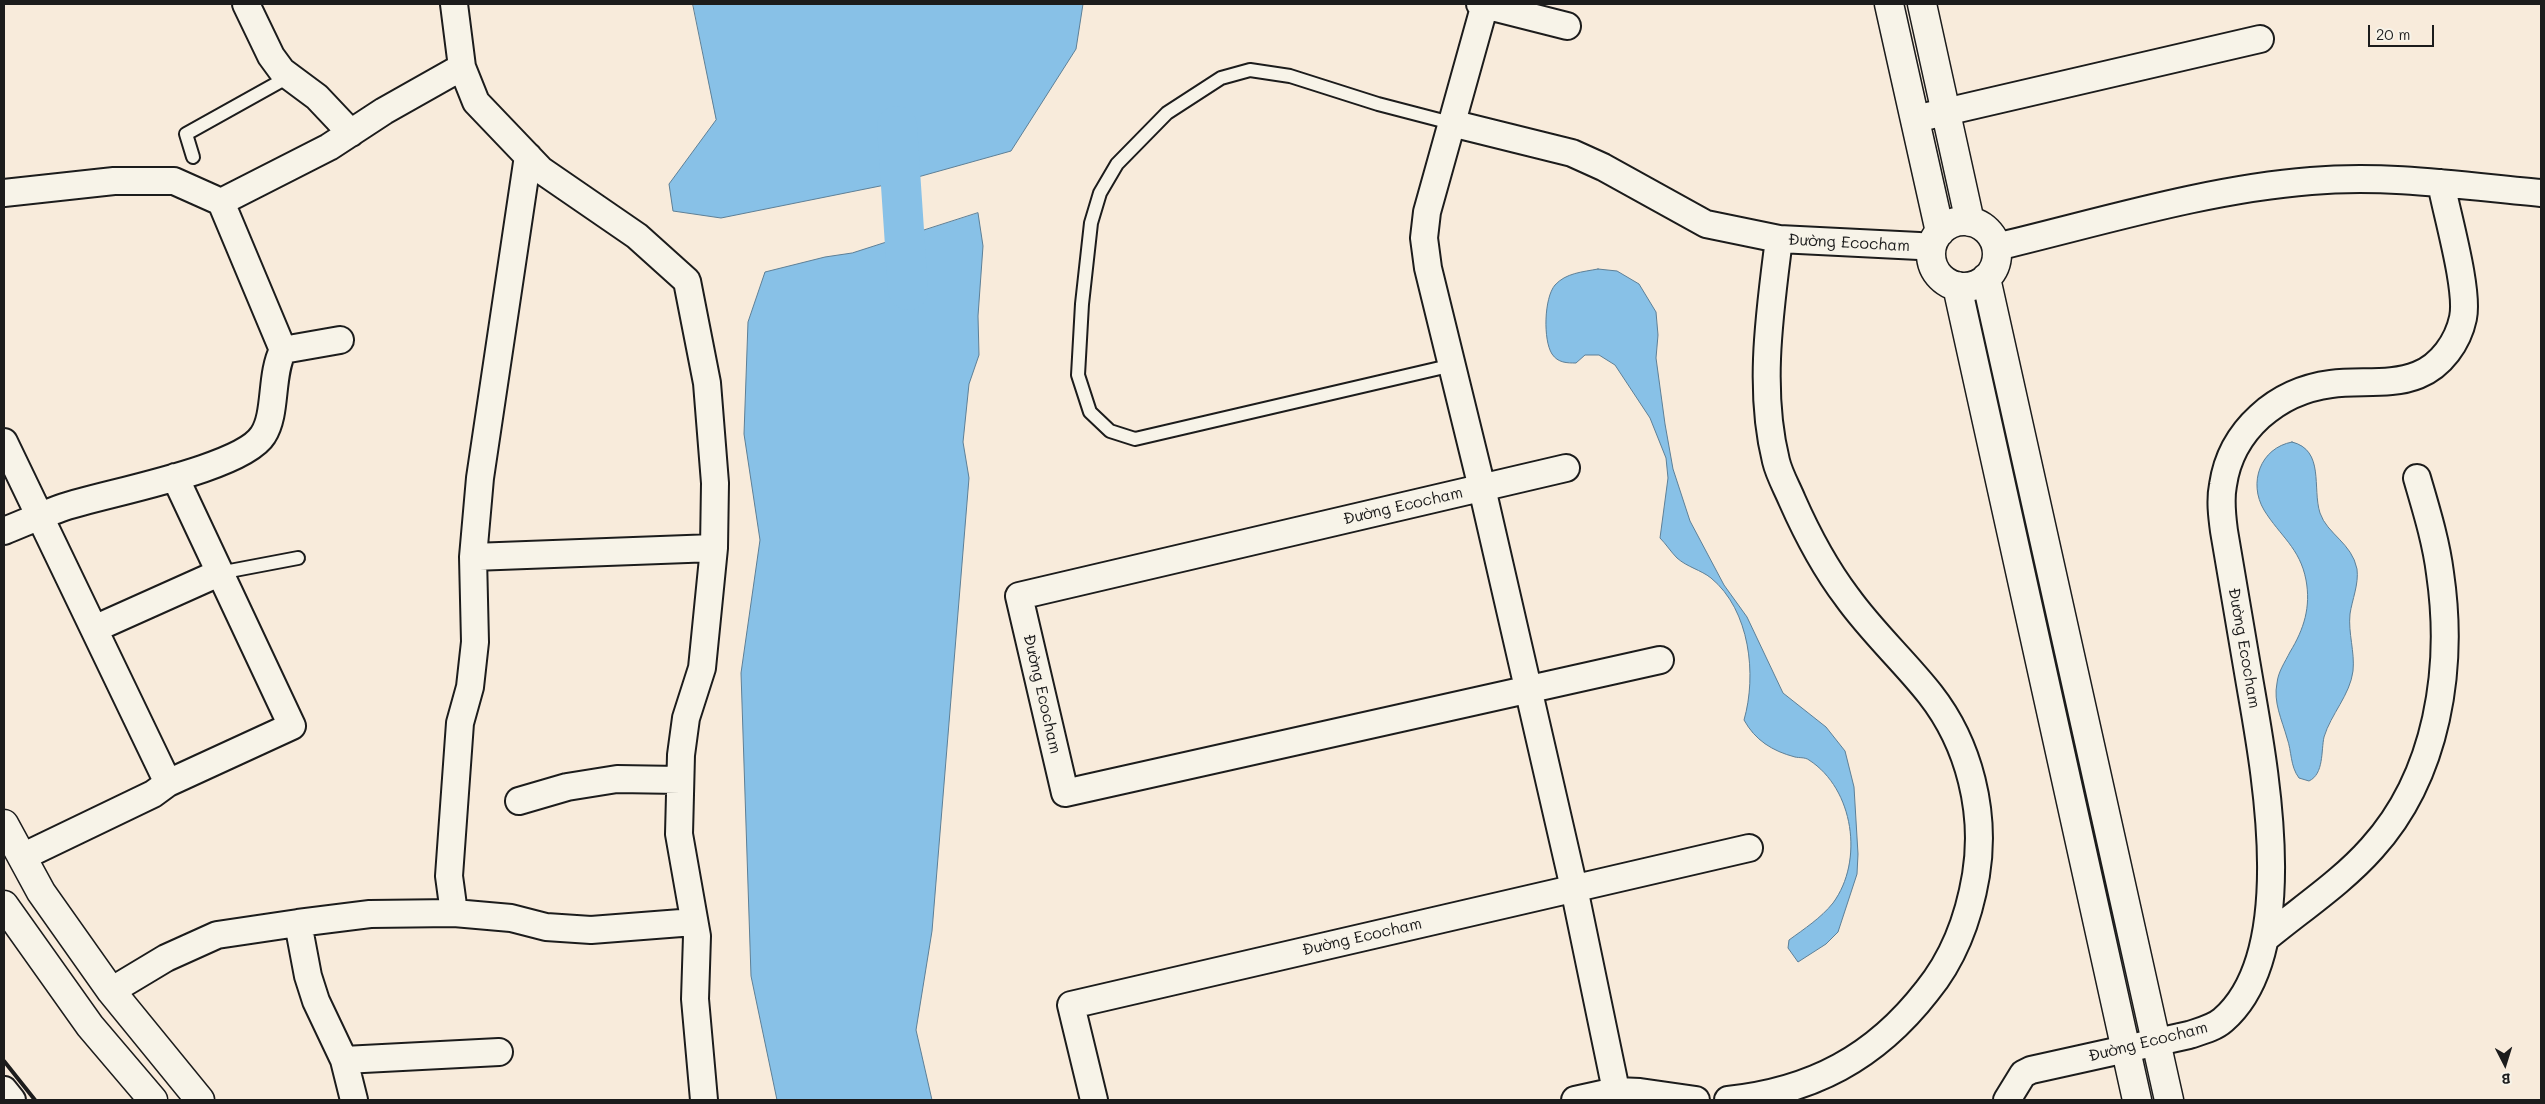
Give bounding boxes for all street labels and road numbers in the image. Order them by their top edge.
street label: Đường Ecocham [1787,230,1911,256]
street label: Đường Ecocham [1341,483,1465,529]
street label: Đường Ecocham [2224,586,2264,710]
street label: Đường Ecocham [1019,632,1065,756]
street label: Đường Ecocham [1300,914,1424,960]
street label: Đường Ecocham [2086,1018,2210,1066]

